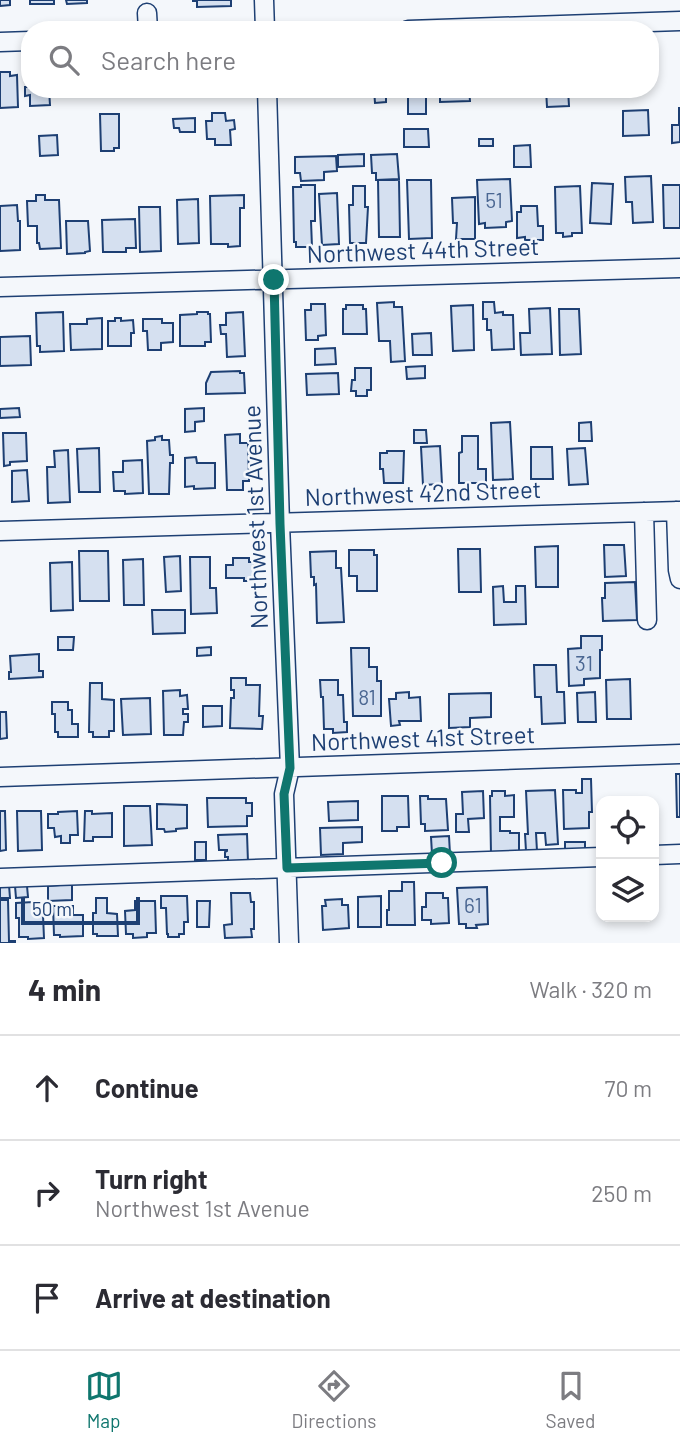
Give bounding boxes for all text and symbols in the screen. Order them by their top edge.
search box [21,21,659,98]
icon: search [45,41,83,79]
text: Search here [101,44,236,75]
house number: 51 [485,187,503,212]
street label: Northwest 44th Street [306,231,540,268]
route end [258,264,289,295]
street label: Northwest 1st Avenue [236,405,273,630]
street label: Northwest 42nd Street [304,474,542,511]
house number: 31 [575,650,593,675]
house number: 81 [358,684,376,709]
street label: Northwest 41st Street [310,719,536,756]
map controls [596,796,659,922]
button: locate [596,796,659,859]
route start [426,847,457,878]
button: layers [596,859,659,922]
house number: 61 [464,892,482,917]
scale bar [21,894,140,926]
text: 50 m [32,897,72,920]
text: 4 min [28,971,101,1007]
text: Walk · 320 m [530,975,652,1003]
icon: ahead [28,1069,66,1107]
text: Continue [95,1072,199,1103]
text: 70 m [605,1074,652,1102]
text: Turn right [95,1163,208,1194]
icon: right [28,1174,66,1212]
text: 250 m [591,1179,652,1207]
text: Northwest 1st Avenue [95,1194,310,1222]
icon: arrive [28,1279,66,1317]
text: Arrive at destination [95,1282,331,1313]
tab: Map [85,1367,123,1432]
tab: Directions [292,1367,377,1432]
tab: Saved [546,1367,595,1432]

